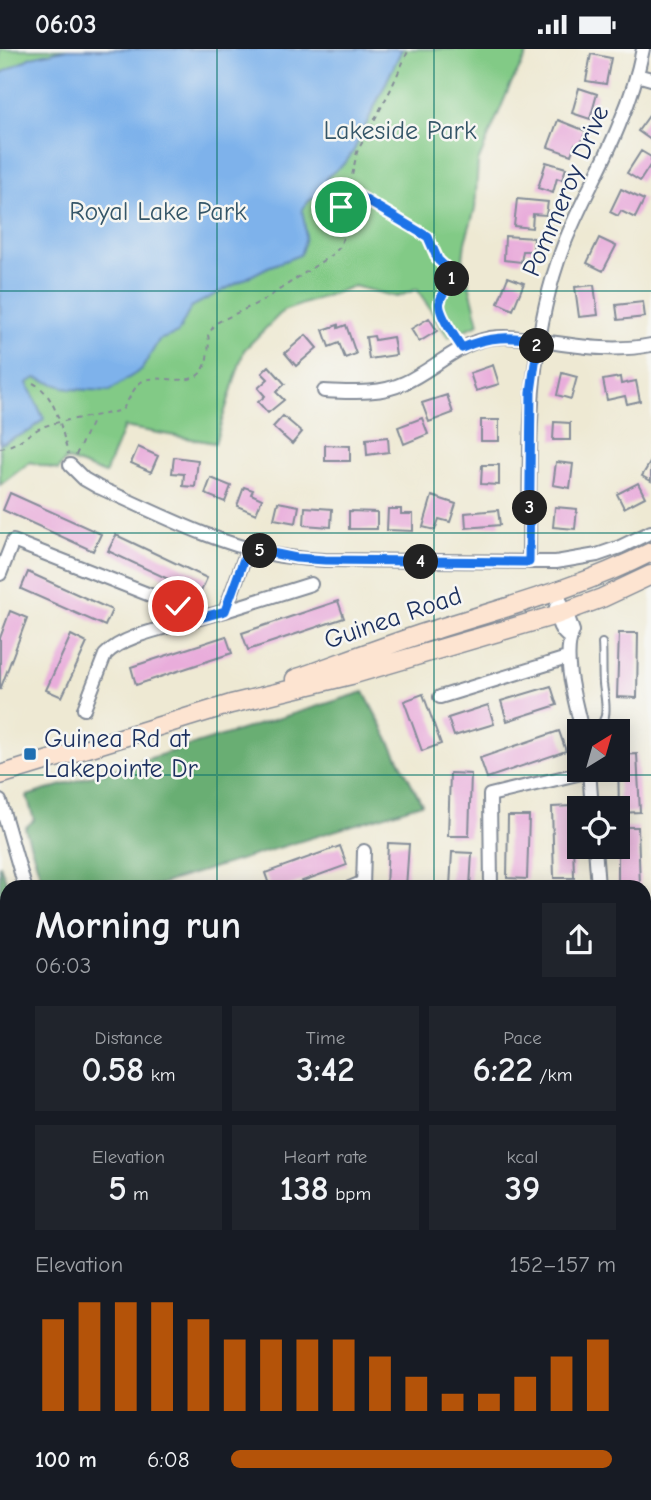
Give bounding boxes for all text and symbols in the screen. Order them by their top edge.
text: 06:03 [35,10,97,40]
street label: Pommeroy Drive [516,101,616,281]
park label: Lakeside Park [323,116,477,146]
pin [311,177,371,237]
icon: arrive [322,188,360,226]
park label: Royal Lake Park [69,197,247,227]
pin: 1 [434,261,470,296]
text: 1 [448,267,455,289]
pin: 2 [520,329,554,363]
text: 2 [532,334,541,356]
pin: 3 [512,491,548,525]
text: 3 [525,496,534,518]
pin: 5 [243,533,278,569]
text: 5 [254,539,265,561]
pin: 4 [404,545,438,579]
text: 4 [416,550,425,572]
pin [148,576,208,636]
street label: Guinea Road [320,580,466,656]
icon: check [159,587,197,625]
north arrow [567,719,630,782]
map controls [567,719,630,859]
place label: Guinea Rd at Lakepointe Dr [44,724,199,784]
marker: Guinea Rd at Lakepointe Dr [22,746,38,762]
button: locate [567,796,630,859]
button: share [542,903,616,977]
text: Morning run [35,904,241,948]
text: 06:03 [35,952,91,979]
text: Distance [94,1027,163,1049]
text: Time [306,1027,345,1049]
text: Pace [503,1027,542,1049]
text: 0.58 [81,1049,144,1090]
text: 3:42 [296,1049,355,1090]
text: 6:22 [473,1049,533,1090]
text: km [144,1064,176,1086]
text: /km [533,1064,572,1086]
text: Elevation [92,1146,165,1168]
text: Heart rate [284,1146,367,1168]
text: kcal [507,1146,538,1168]
text: 5 [108,1168,127,1209]
text: 138 [280,1168,329,1209]
text: 39 [505,1168,540,1209]
text: m [127,1183,149,1205]
text: bpm [329,1183,371,1205]
text: Elevation [35,1251,123,1278]
text: 152–157 m [509,1251,616,1278]
text: 100 m [35,1446,97,1473]
text: 6:08 [147,1446,189,1473]

